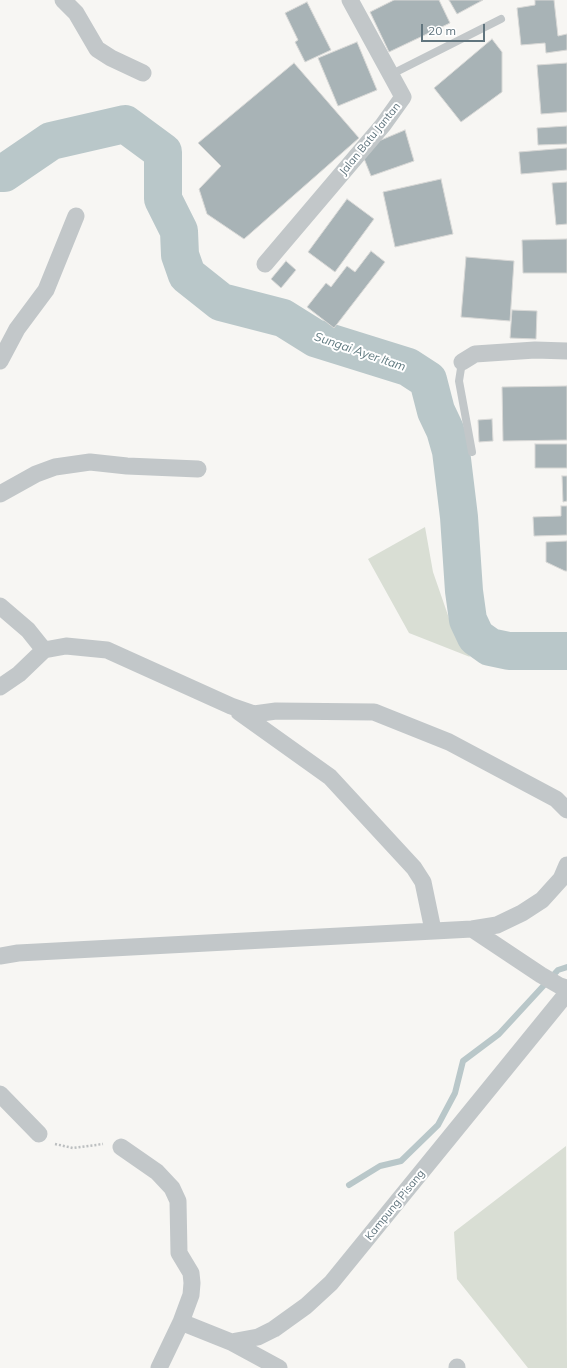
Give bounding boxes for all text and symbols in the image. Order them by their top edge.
scale bar [423,16,487,42]
text: 20 m [428,23,456,38]
street label: Jalan Batu Jantan [337,100,403,178]
water label: Sungai Ayer Itam [312,330,408,374]
street label: Kampung Pisang [362,1167,428,1243]

